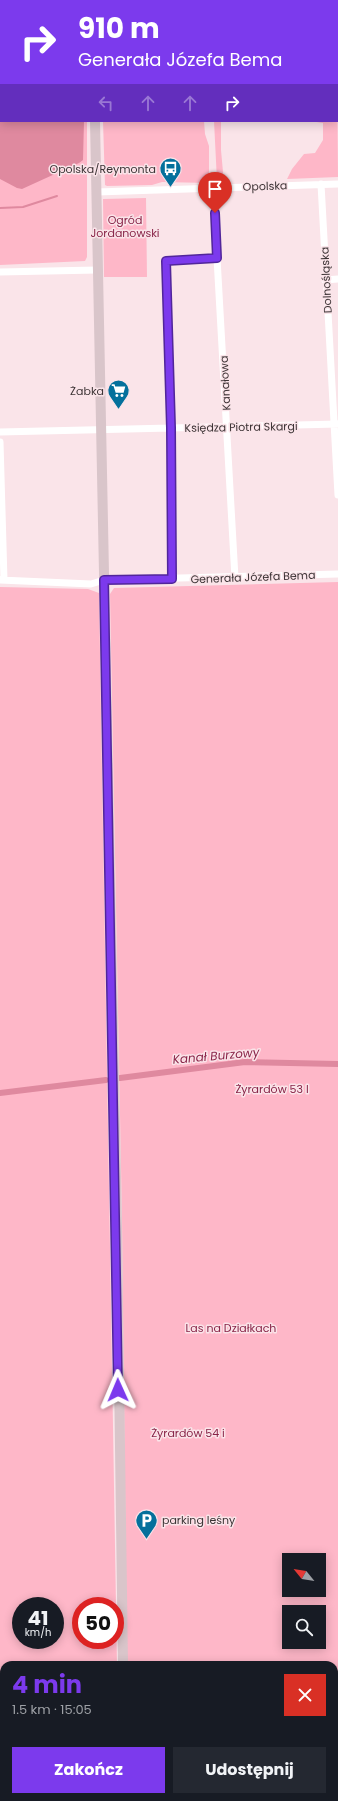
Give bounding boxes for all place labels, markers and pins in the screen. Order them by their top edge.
bus stop icon: Opolska/Reymonta [158,156,184,189]
place label: Opolska/Reymonta [50,161,156,177]
pin [198,172,232,213]
supermarket icon: Żabka [106,378,132,411]
place label: Żabka [70,383,104,399]
parking icon: parking leśny [133,1507,159,1540]
place label: parking leśny [162,1512,236,1528]

